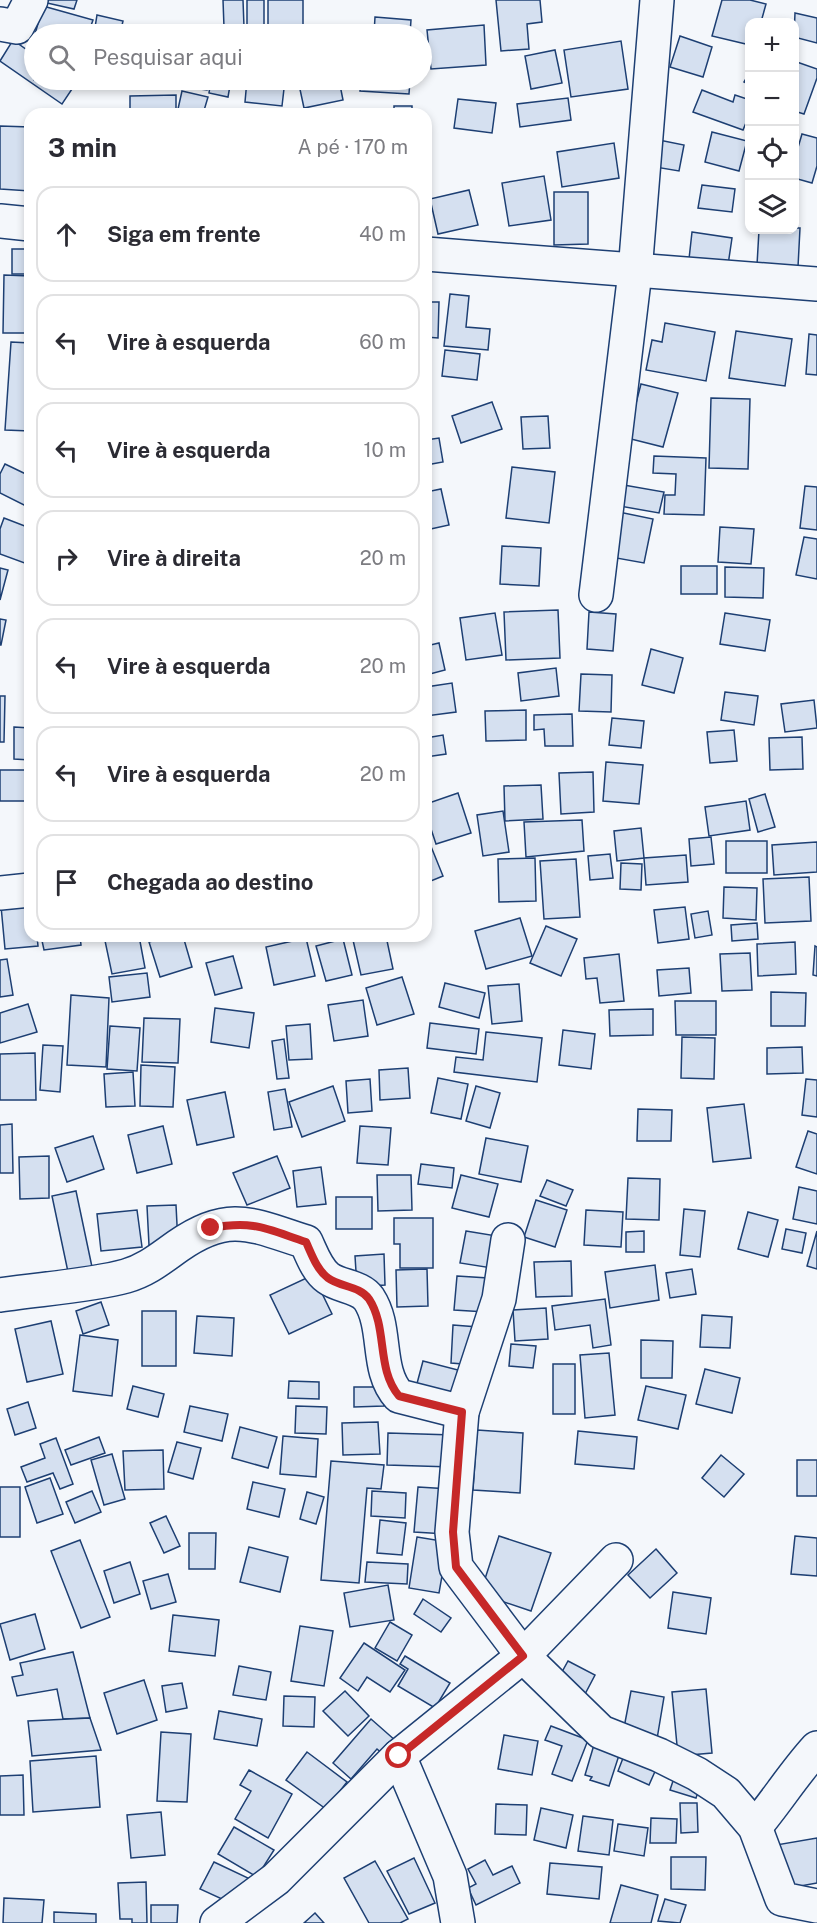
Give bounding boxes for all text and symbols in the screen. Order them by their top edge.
map controls [745,18,799,234]
button: + [745,18,799,72]
search box [24,24,432,90]
icon: search [45,41,78,74]
text: Pesquisar aqui [93,44,243,70]
button: − [745,72,799,126]
button: locate [745,126,799,180]
text: 3 min [48,132,117,163]
text: A pé · 170 m [297,135,408,159]
button: layers [745,180,799,234]
icon: ahead [50,218,83,251]
text: Siga em frente [107,221,261,247]
text: 40 m [359,222,406,246]
icon: left [50,326,83,359]
text: Vire à esquerda [107,329,271,355]
text: 60 m [359,330,406,354]
icon: left [50,434,83,467]
text: Vire à esquerda [107,437,271,463]
text: 10 m [363,438,406,462]
icon: right [50,542,83,575]
text: Vire à direita [107,545,241,571]
text: 20 m [360,546,406,570]
icon: left [50,650,83,683]
text: Vire à esquerda [107,653,271,679]
text: 20 m [360,654,406,678]
icon: left [50,758,83,791]
text: Vire à esquerda [107,761,271,787]
text: 20 m [360,762,406,786]
icon: arrive [50,866,83,899]
text: Chegada ao destino [107,869,313,895]
route end [197,1214,223,1240]
route start [385,1742,411,1768]

